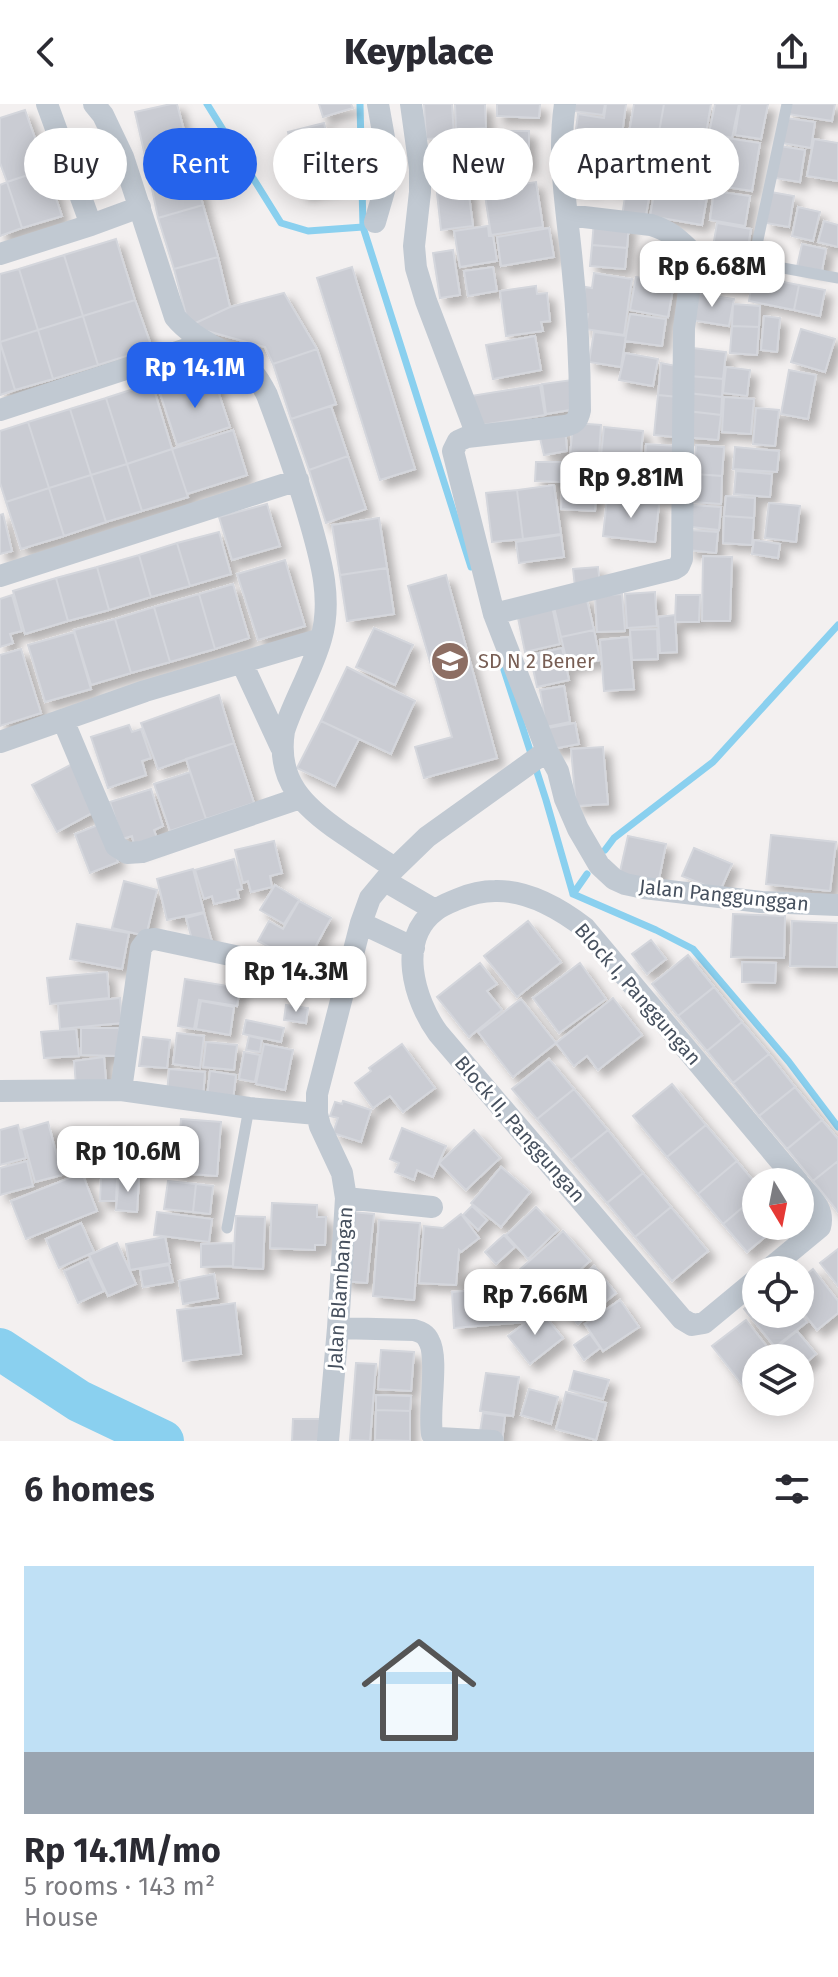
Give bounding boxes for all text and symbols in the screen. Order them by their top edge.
icon: back [24,30,68,74]
text: Keyplace [344,30,494,74]
icon: share [770,30,814,74]
chip: Buy [24,128,127,200]
chip: Rent [143,128,257,200]
chip: Filters [273,128,407,200]
chip: New [423,128,533,200]
chip: Apartment [549,128,739,200]
pin: Rp 6.68M [629,241,795,309]
text: Rp 6.68M [658,251,766,282]
pin: Rp 14.1M [112,342,278,410]
text: Rp 14.1M [145,352,245,383]
pin: Rp 9.81M [548,452,714,520]
text: Rp 9.81M [578,462,684,493]
school or university icon: SD N 2 Bener [429,640,471,682]
place label: SD N 2 Bener [478,649,595,673]
street label: Jalan Panggunggan [638,874,810,916]
street label: Block I, Panggungan [570,918,706,1070]
pin: Rp 14.3M [213,946,379,1014]
text: Rp 14.3M [243,956,349,987]
street label: Block II, Panggungan [450,1051,590,1207]
pin: Rp 10.6M [45,1126,211,1194]
text: Rp 10.6M [75,1136,181,1167]
north arrow [742,1168,814,1240]
map controls [742,1168,814,1416]
street label: Jalan Blambangan [322,1206,358,1370]
button: locate [742,1256,814,1328]
pin: Rp 7.66M [452,1269,618,1337]
text: Rp 7.66M [482,1279,588,1310]
button: layers [742,1344,814,1416]
icon: filters [770,1467,814,1511]
text: 6 homes [24,1469,155,1510]
icon: home [347,1618,491,1762]
text: Rp 14.1M/mo [24,1830,221,1871]
text: 5 rooms · 143 m² [24,1871,215,1902]
text: House [24,1902,98,1933]

